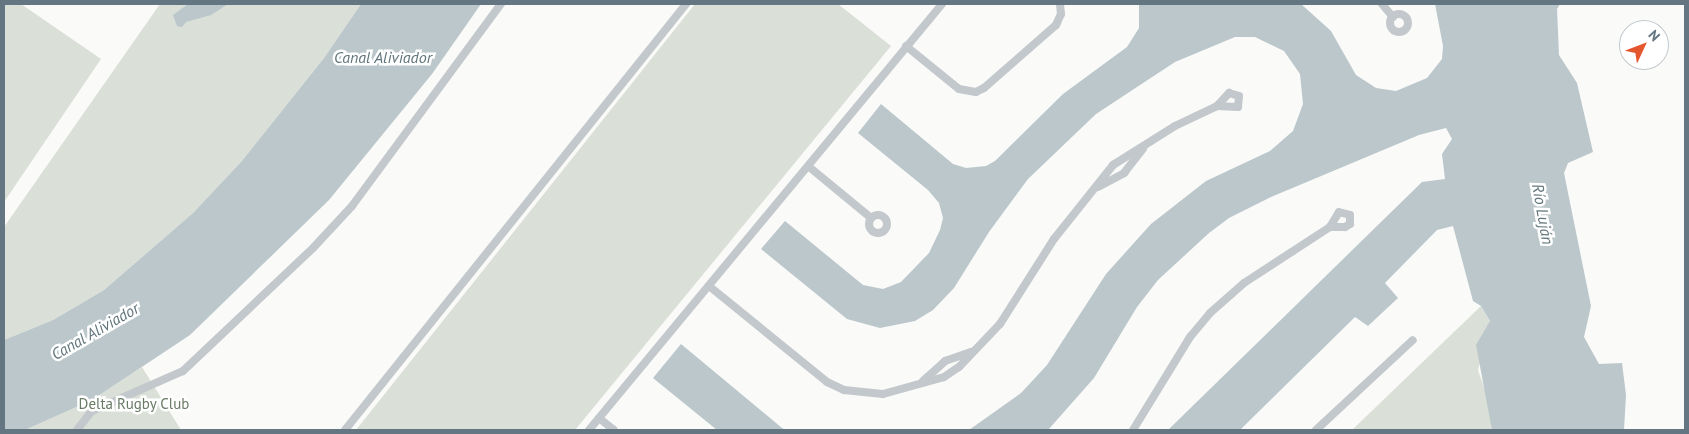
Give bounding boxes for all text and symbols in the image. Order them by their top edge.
north arrow [1619,20,1669,70]
text: N [1645,26,1664,45]
water label: Canal Aliviador [334,47,432,67]
water label: Río Luján [1528,182,1558,246]
water label: Canal Aliviador [48,298,142,364]
park label: Delta Rugby Club [78,395,190,413]

